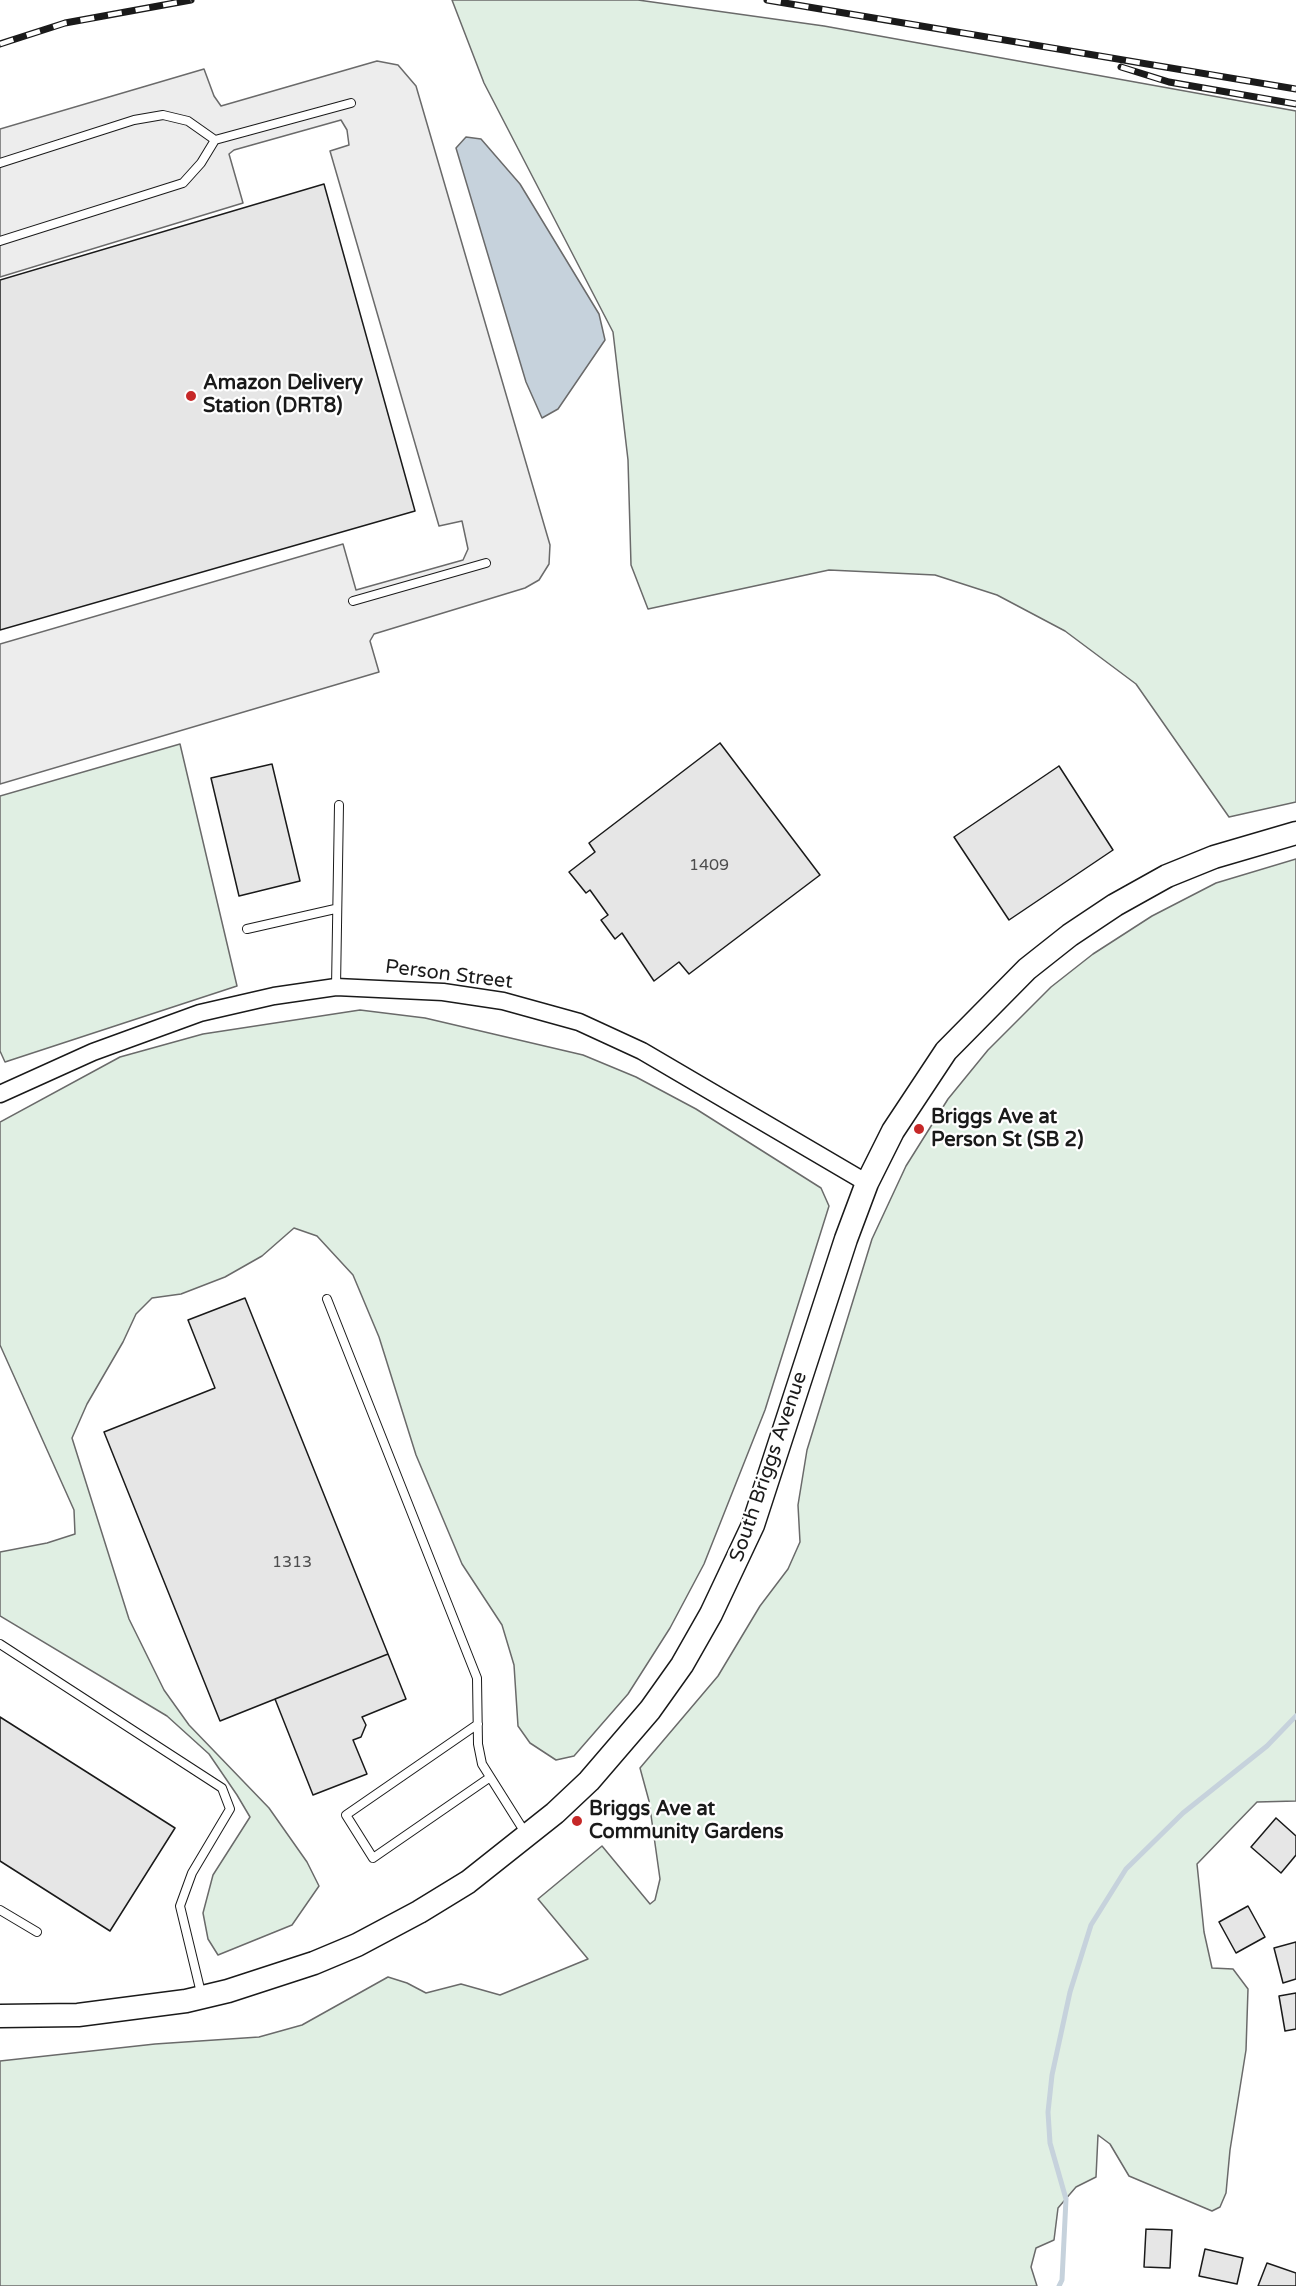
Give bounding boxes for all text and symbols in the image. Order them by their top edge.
place label: Amazon Delivery Station (DRT8) [203,372,363,419]
marker: Amazon Delivery Station (DRT8) [184,389,198,403]
house number: 1409 [689,856,729,876]
street label: Person Street [384,955,514,995]
place label: Briggs Ave at Person St (SB 2) [931,1106,1083,1153]
marker: Briggs Ave at Person St (SB 2) [912,1122,926,1136]
street label: South Briggs Avenue [725,1369,813,1565]
house number: 1313 [272,1553,312,1573]
place label: Briggs Ave at Community Gardens [589,1798,784,1845]
marker: Briggs Ave at Community Gardens [570,1814,584,1828]

